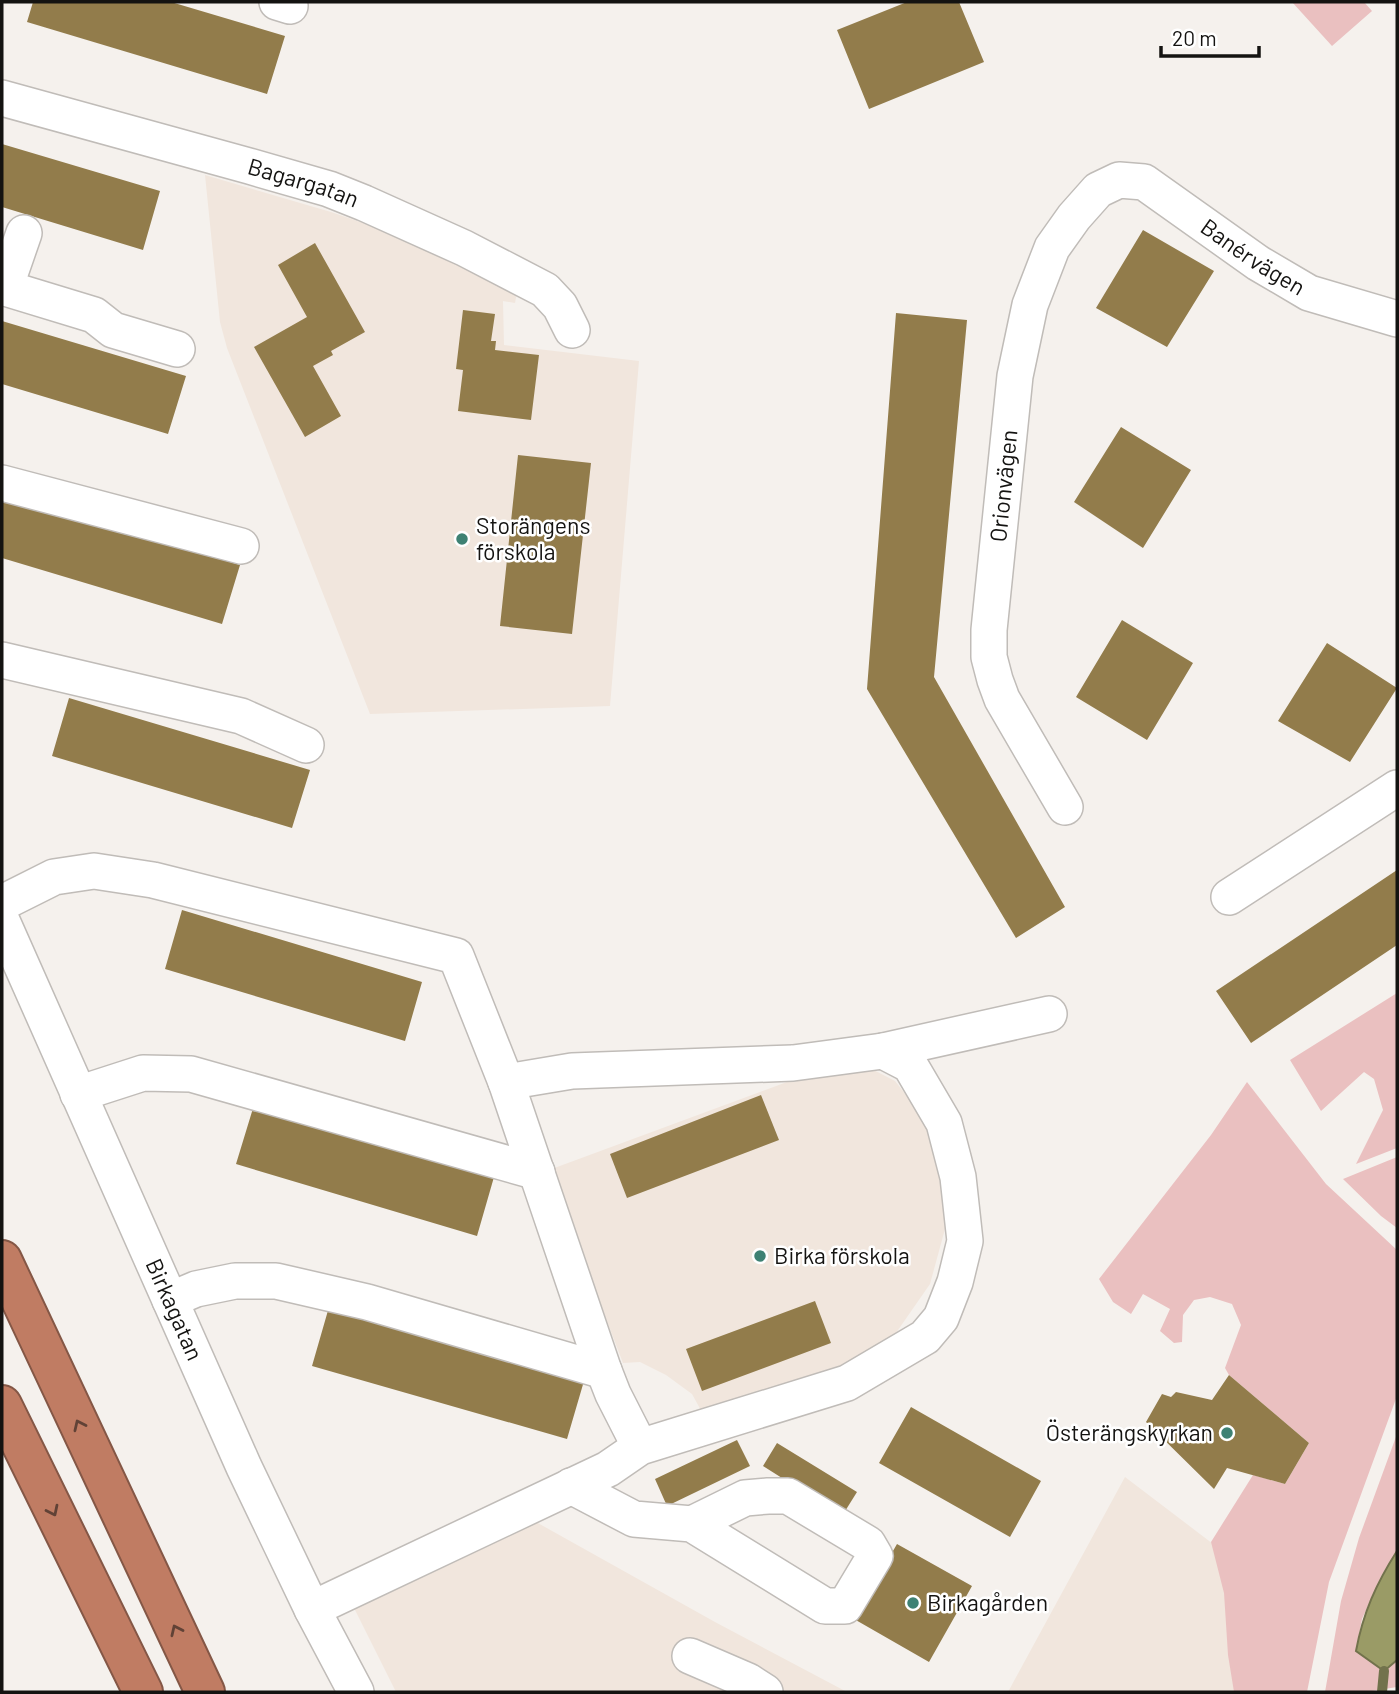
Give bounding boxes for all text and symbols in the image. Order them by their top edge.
scale bar [1161,14,1259,58]
text: 20 m [1172,25,1217,50]
street label: Bagargatan [245,151,363,213]
street label: Banérvägen [1196,212,1311,301]
street label: Orionvägen [983,428,1022,543]
place label: Storängens förskola [476,511,590,565]
marker: Storängens förskola [454,531,470,547]
place label: Birka förskola [774,1241,910,1269]
marker: Birka förskola [752,1248,768,1264]
street label: Birkagatan [140,1254,210,1364]
place label: Österängskyrkan [1046,1418,1213,1446]
one-way arrow [73,1419,87,1432]
marker: Österängskyrkan [1219,1425,1235,1441]
one-way arrow [45,1504,59,1516]
place label: Birkagården [927,1588,1048,1616]
marker: Birkagården [905,1595,921,1611]
one-way arrow [170,1625,184,1638]

